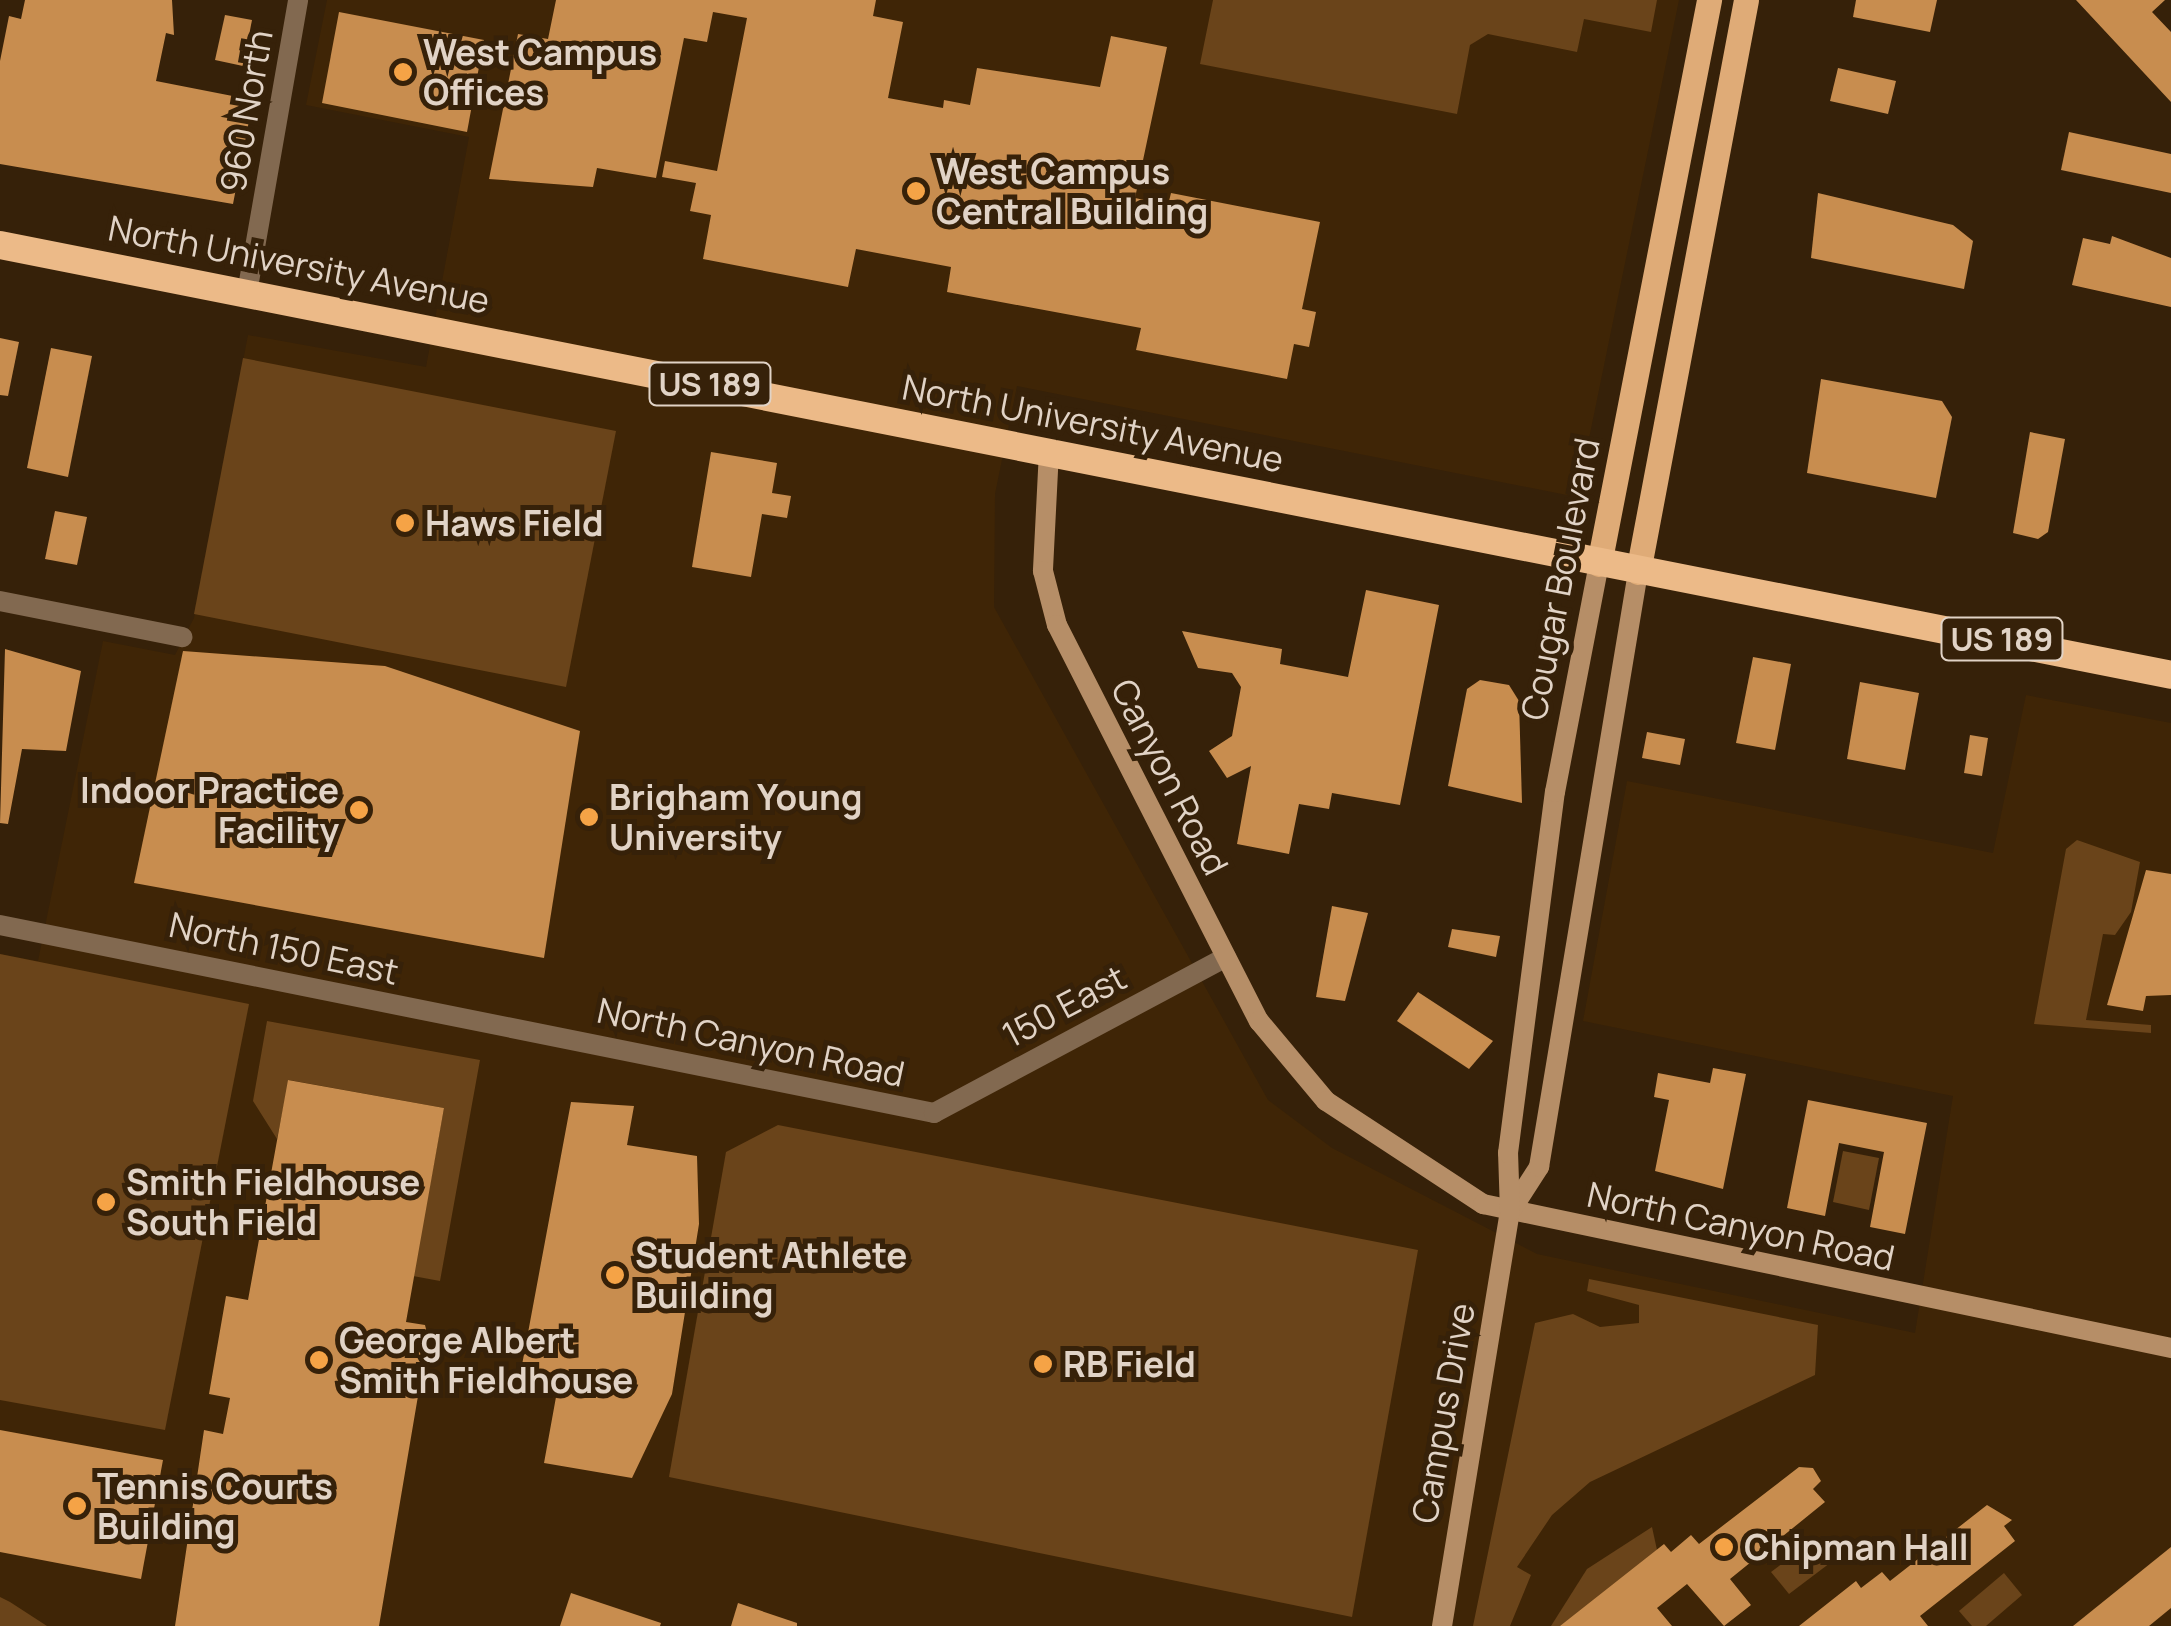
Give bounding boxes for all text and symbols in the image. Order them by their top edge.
street label: 960 North [211,27,281,195]
place label: West Campus Offices [423,31,657,113]
marker: West Campus Offices [392,61,414,83]
place label: West Campus Central Building [936,150,1208,232]
marker: West Campus Central Building [905,180,927,202]
street label: North University Avenue [105,206,493,322]
road number: US 189 [648,357,772,411]
street label: North University Avenue [899,365,1287,481]
street label: Cougar Boulevard [1512,434,1608,724]
place label: Haws Field [425,502,604,544]
marker: Haws Field [394,512,416,534]
road number: US 189 [1940,612,2064,666]
street label: Canyon Road [1103,672,1237,882]
place label: Indoor Practice Facility [80,769,339,851]
place label: Brigham Young University [609,776,863,858]
marker: Indoor Practice Facility [348,799,370,821]
marker: Brigham Young University [578,806,600,828]
street label: North 150 East [166,903,402,993]
street label: 150 East [995,956,1133,1056]
street label: North Canyon Road [594,989,908,1095]
place label: Smith Fieldhouse South Field [126,1161,420,1243]
street label: North Canyon Road [1584,1173,1898,1279]
marker: Smith Fieldhouse South Field [95,1191,117,1213]
place label: Student Athlete Building [635,1234,907,1316]
marker: Student Athlete Building [604,1264,626,1286]
street label: Campus Drive [1403,1300,1483,1526]
place label: George Albert Smith Fieldhouse [339,1319,633,1401]
place label: RB Field [1063,1343,1196,1385]
marker: George Albert Smith Fieldhouse [308,1349,330,1371]
marker: RB Field [1032,1353,1054,1375]
place label: Tennis Courts Building [97,1465,333,1547]
marker: Tennis Courts Building [66,1495,88,1517]
place label: Chipman Hall [1744,1526,1969,1568]
marker: Chipman Hall [1713,1536,1735,1558]

